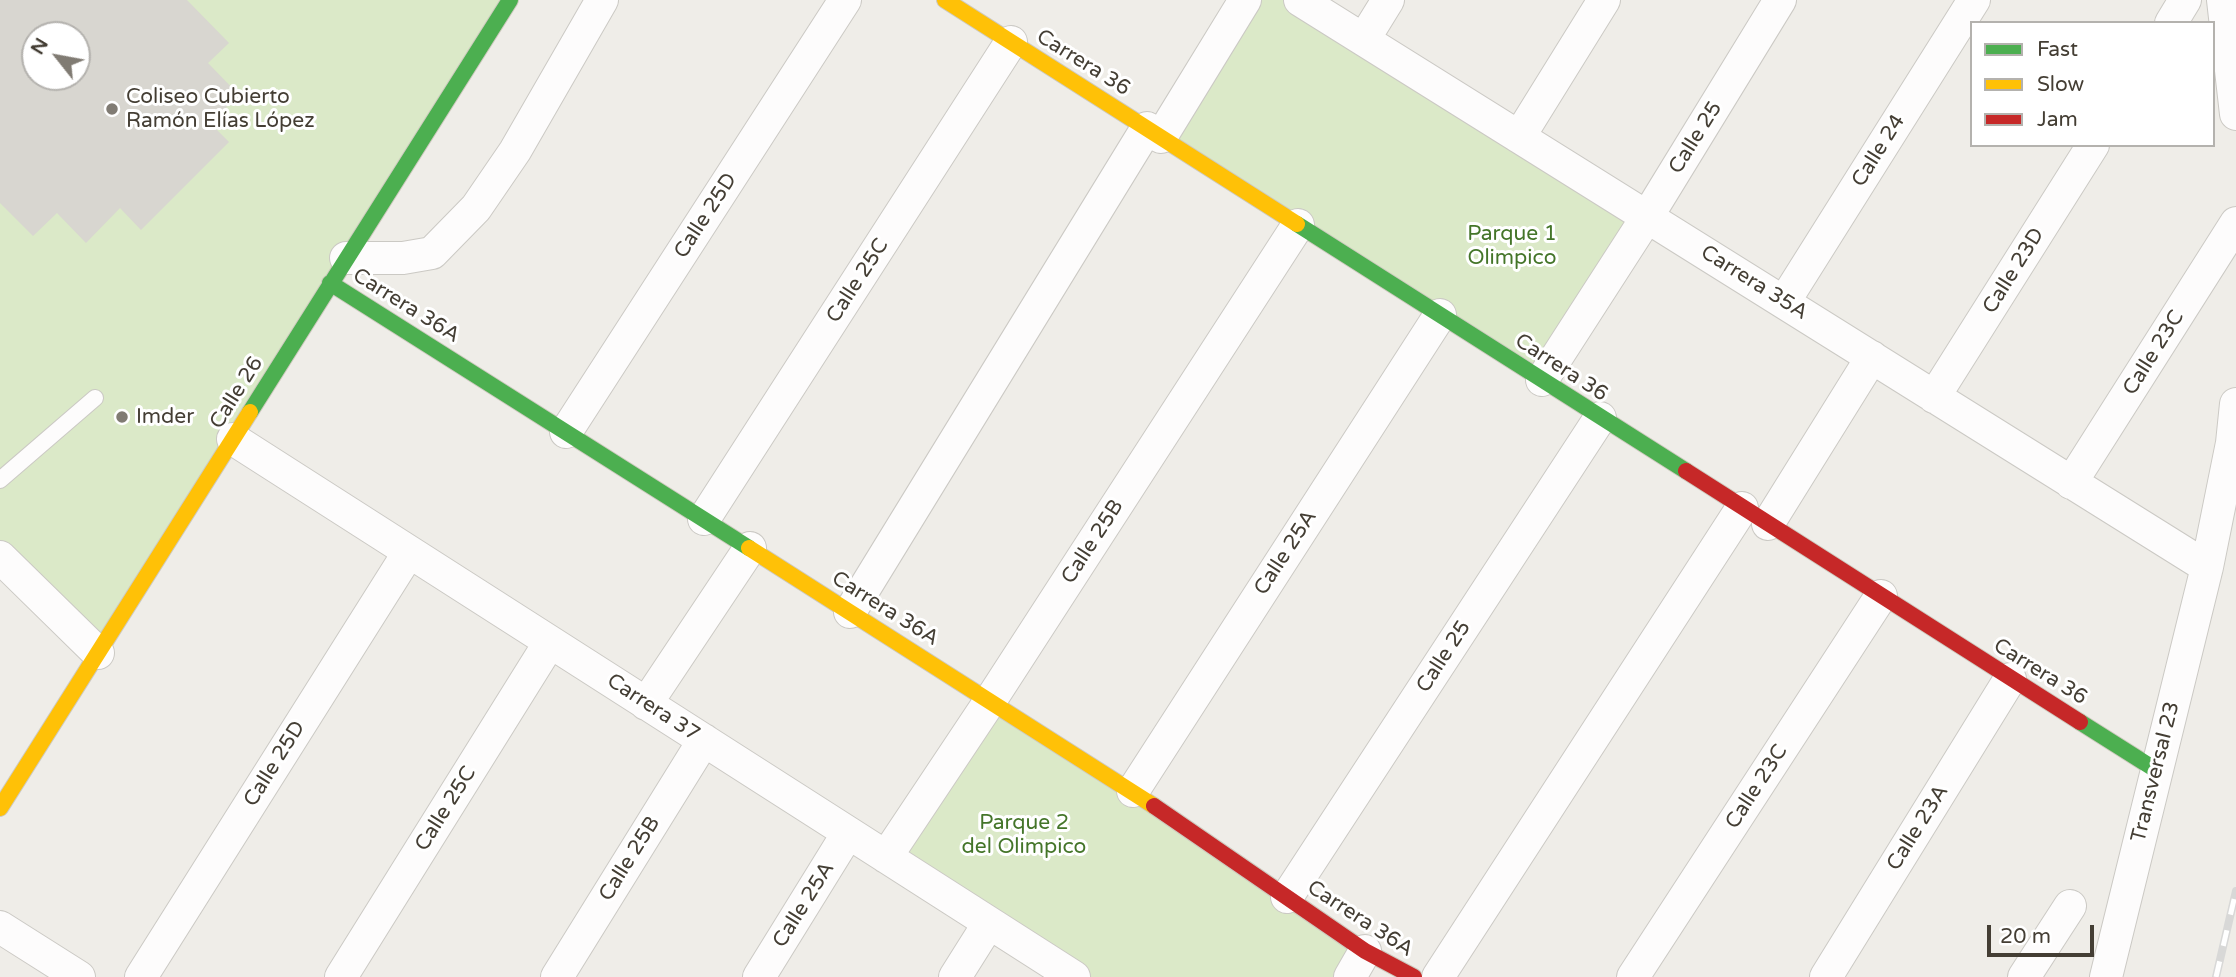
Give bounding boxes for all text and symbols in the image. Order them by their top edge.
north arrow [21,21,91,91]
legend [1970,21,2215,147]
street label: Carrera 36 [1031,24,1135,102]
text: N [26,34,53,58]
text: Fast [2037,37,2078,62]
text: Slow [2037,72,2084,97]
place label: Coliseo Cubierto Ramón Elías López [126,84,315,134]
street label: Calle 25 [1664,97,1728,179]
marker: Coliseo Cubierto Ramón Elías López [104,101,120,117]
text: Jam [2037,107,2078,132]
street label: Calle 24 [1847,110,1911,192]
street label: Calle 25D [669,169,743,263]
park label: Parque 1 Olimpico [1467,221,1557,271]
street label: Calle 23D [1978,223,2050,319]
street label: Calle 25C [822,234,894,328]
street label: Carrera 35A [1696,240,1812,326]
street label: Carrera 36A [348,263,464,349]
street label: Calle 23C [2118,306,2190,400]
street label: Carrera 36 [1510,329,1612,407]
street label: Calle 26 [205,352,269,434]
place label: Imder [136,404,194,430]
marker: Imder [114,409,130,425]
street label: Calle 25B [1057,495,1129,589]
street label: Calle 25A [1249,506,1323,600]
street label: Carrera 36A [827,566,943,652]
street label: Calle 25 [1411,616,1477,698]
street label: Carrera 36 [1988,633,2092,711]
street label: Carrera 37 [602,669,704,747]
street label: Transversal 23 [2126,699,2186,845]
street label: Calle 25D [239,716,311,812]
street label: Calle 23C [1721,740,1793,834]
street label: Calle 25C [410,762,482,856]
street label: Calle 23A [1882,781,1954,875]
park label: Parque 2 del Olimpico [962,810,1086,860]
street label: Calle 25B [594,812,666,906]
street label: Calle 25A [768,858,840,952]
street label: Carrera 36A [1302,875,1418,963]
scale bar [1991,911,2098,955]
text: 20 m [2000,924,2051,949]

